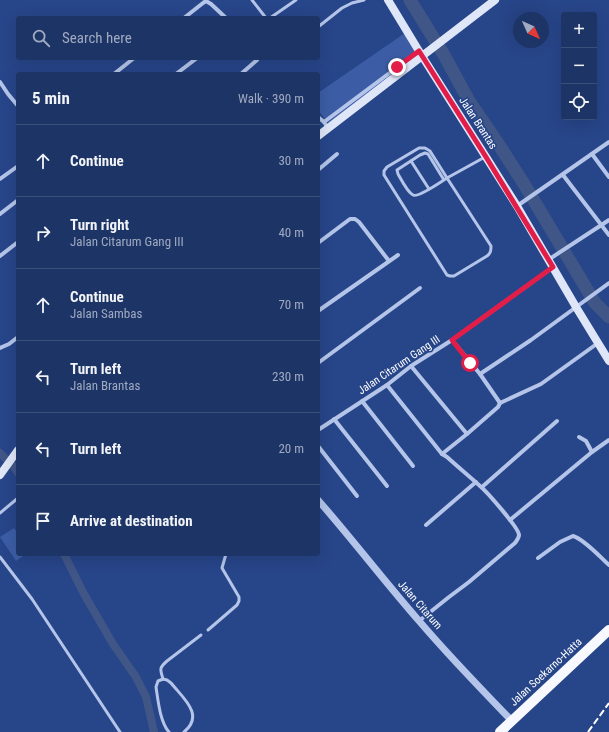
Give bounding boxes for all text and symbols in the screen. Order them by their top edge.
north arrow [513,12,549,48]
map controls [561,12,597,120]
button: + [561,12,597,48]
search box [16,16,320,60]
icon: search [30,27,52,49]
text: Search here [62,29,132,47]
button: − [561,48,597,84]
route end [388,58,406,76]
button: locate [561,84,597,120]
text: 5 min [32,88,70,108]
text: Walk · 390 m [238,91,304,106]
street label: Jalan Brantas [456,95,500,151]
icon: ahead [32,150,54,172]
text: Continue [70,152,124,170]
text: 30 m [278,153,304,168]
text: Turn right [70,216,129,234]
icon: right [32,222,54,244]
text: 40 m [278,225,304,240]
text: Jalan Citarum Gang III [70,234,184,249]
text: Continue [70,288,124,306]
icon: ahead [32,294,54,316]
text: 70 m [278,297,304,312]
text: Jalan Sambas [70,306,142,321]
street label: Jalan Citarum Gang III [355,333,443,397]
route start [461,354,479,372]
text: Turn left [70,360,121,378]
icon: left [32,366,54,388]
text: 230 m [272,369,304,384]
text: Jalan Brantas [70,378,140,393]
icon: left [32,438,54,460]
text: Turn left [70,440,121,458]
text: 20 m [278,441,304,456]
icon: arrive [32,510,54,532]
text: Arrive at destination [70,512,193,530]
street label: Jalan Citarum [395,578,445,632]
street label: Jalan Soekarno-Hatta [507,635,585,709]

